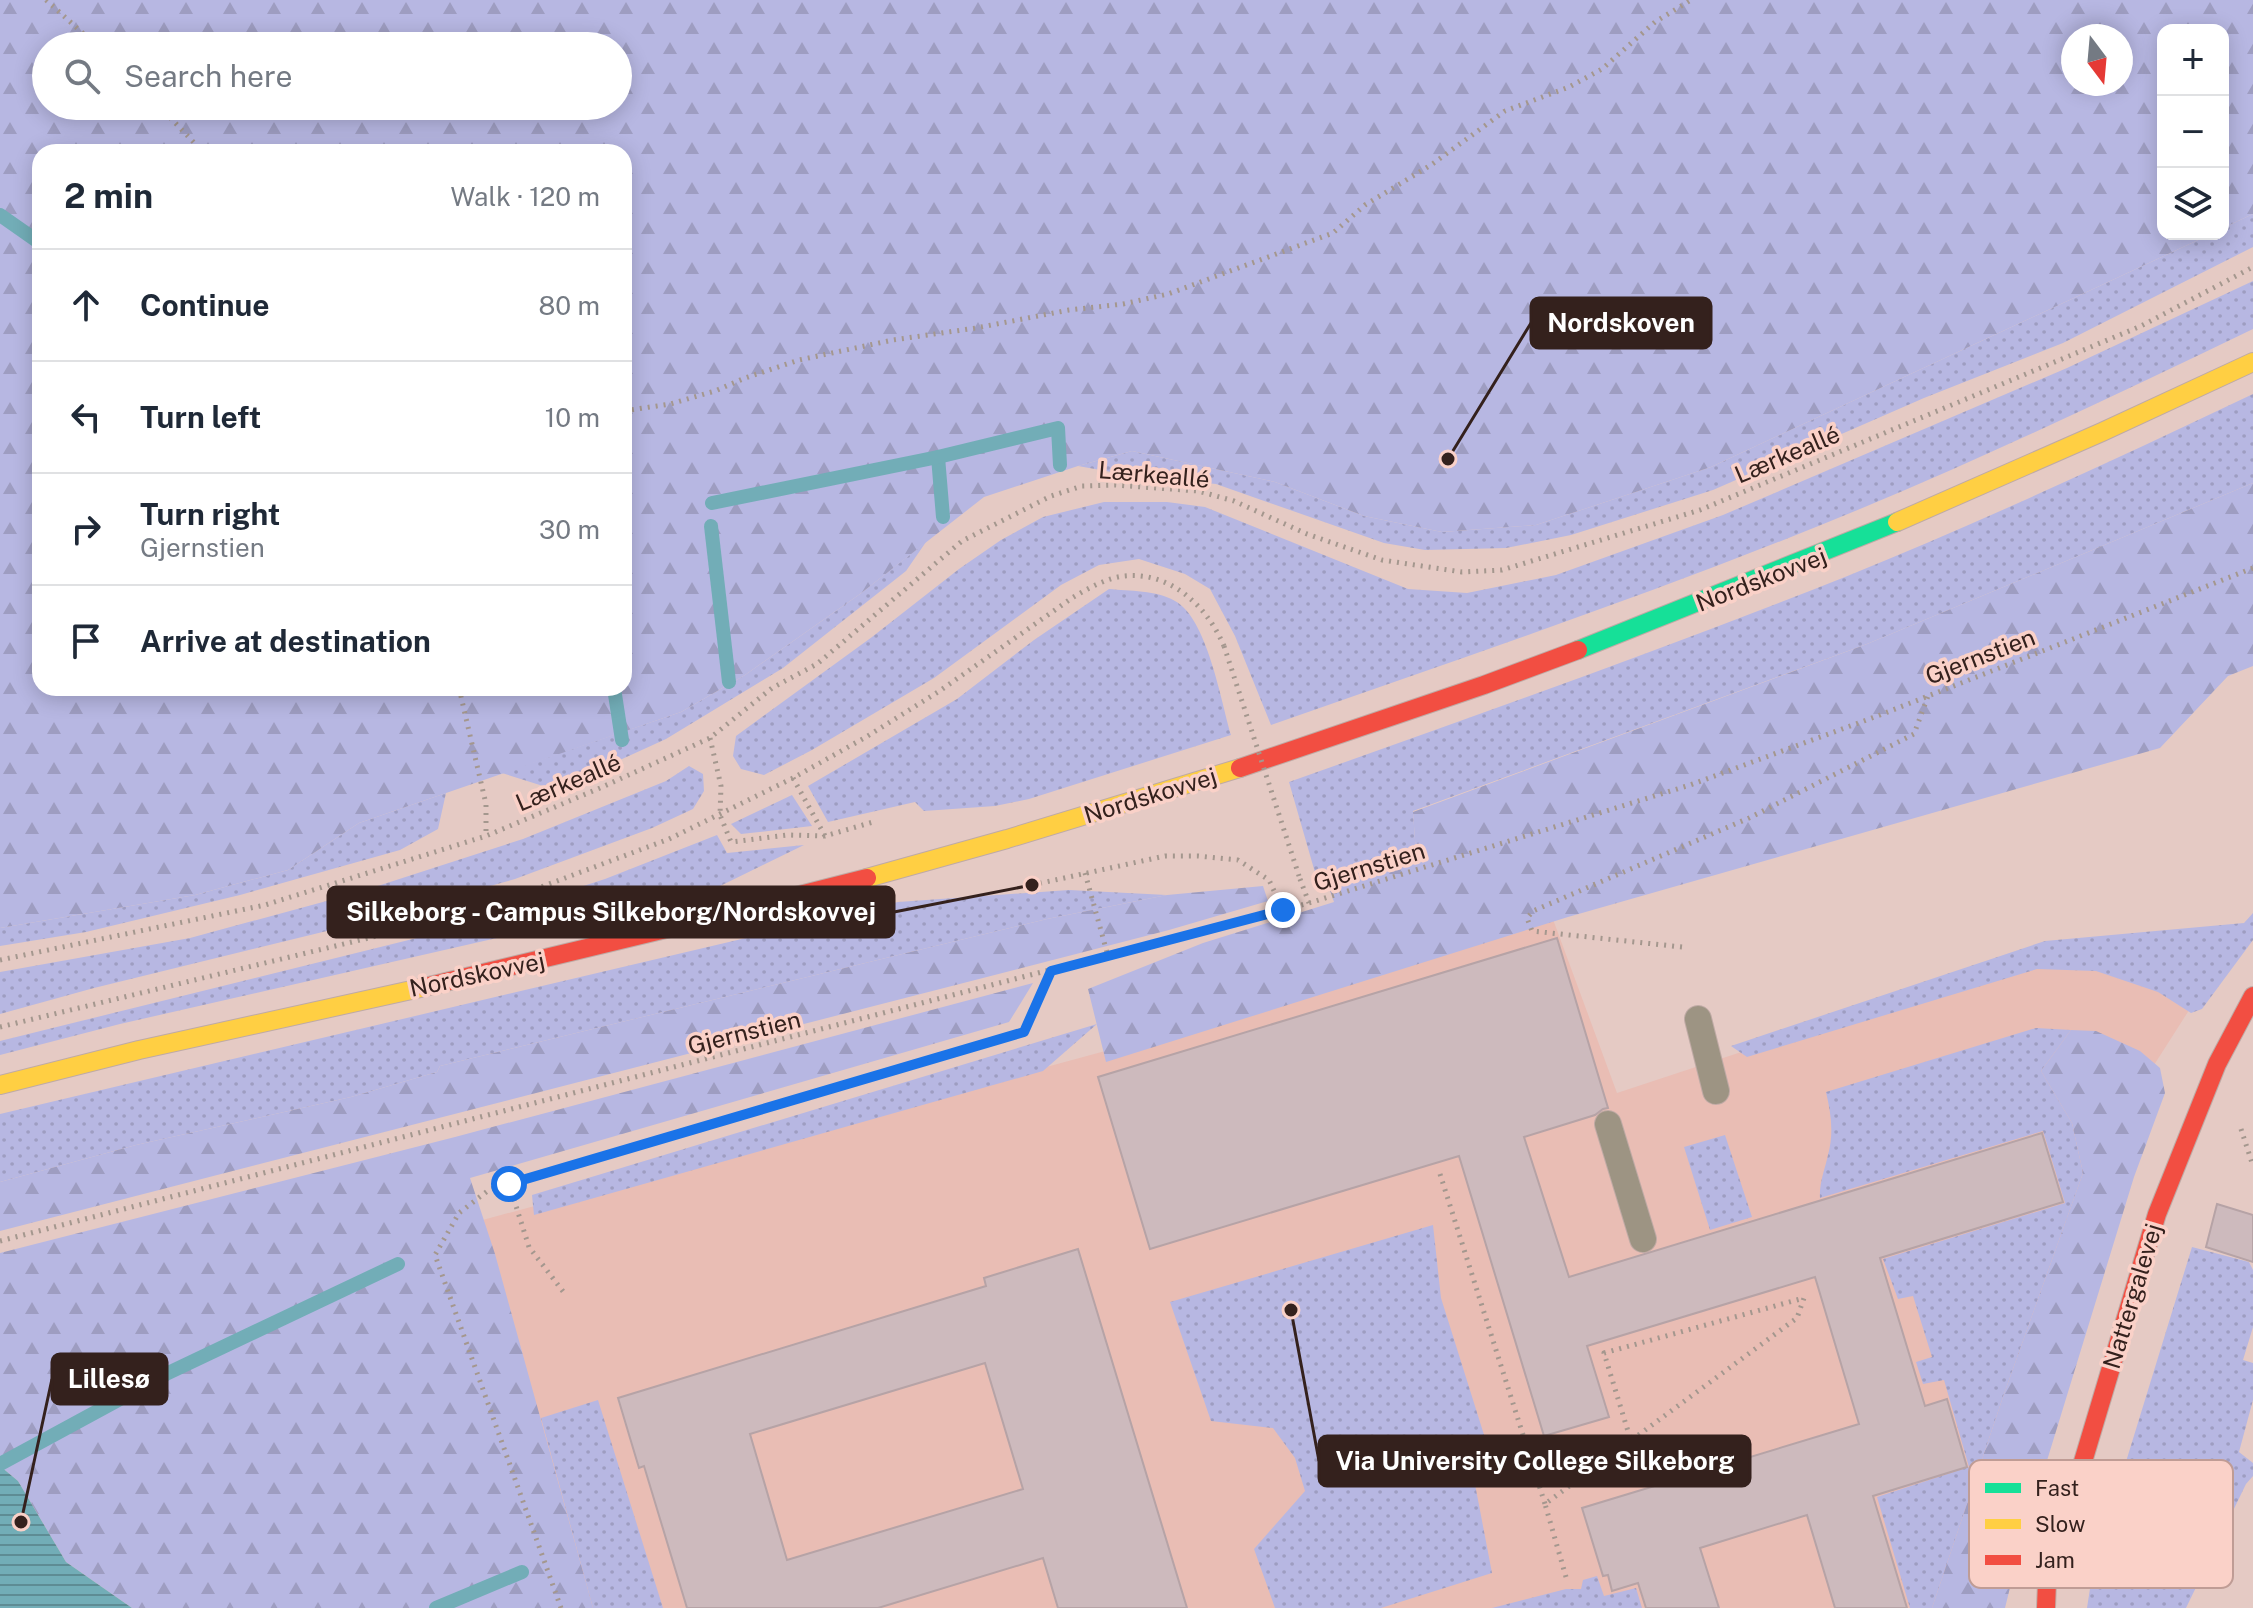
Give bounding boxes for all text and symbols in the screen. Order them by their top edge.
north arrow [2061,24,2133,96]
map controls [2157,24,2229,240]
button: + [2157,24,2229,96]
search box [32,32,632,120]
icon: search [60,54,104,98]
text: Search here [124,58,292,94]
button: − [2157,96,2229,168]
button: layers [2157,168,2229,240]
text: 2 min [64,176,153,216]
text: Walk · 120 m [450,181,600,212]
icon: ahead [64,283,108,327]
text: Continue [140,287,270,323]
text: 80 m [539,290,600,321]
callout: Nordskoven [1531,298,1711,348]
text: Nordskoven [1547,307,1695,338]
icon: left [64,395,108,439]
text: Turn left [140,399,261,435]
text: 10 m [545,402,600,433]
street label: Lærkeallé [1730,419,1844,489]
street label: Lærkeallé [1097,455,1211,493]
text: Turn right [140,496,280,532]
icon: right [64,507,108,551]
text: 30 m [539,514,600,545]
text: Gjernstien [140,532,265,563]
street label: Nordskovvej [1692,541,1830,617]
icon: arrive [64,619,108,663]
street label: Gjernstien [1921,622,2039,690]
text: Arrive at destination [140,623,431,659]
street label: Lærkeallé [511,747,625,817]
street label: Nordskovvej [1080,762,1220,828]
street label: Gjernstien [1310,836,1428,896]
callout: Silkeborg - Campus Silkeborg/Nordskovvej [328,887,894,937]
route end [1265,892,1301,928]
text: Silkeborg - Campus Silkeborg/Nordskovvej [346,896,876,927]
street label: Nordskovvej [407,946,547,1002]
street label: Gjernstien [685,1004,803,1060]
route start [491,1166,527,1202]
street label: Nattergalevej [2097,1220,2167,1372]
callout: Lillesø [52,1354,167,1404]
text: Lillesø [68,1363,150,1394]
callout: Via University College Silkeborg [1319,1436,1750,1486]
text: Via University College Silkeborg [1335,1445,1735,1476]
legend [1969,1460,2233,1588]
text: Fast [2035,1475,2079,1501]
text: Slow [2035,1511,2085,1537]
text: Jam [2035,1547,2075,1573]

